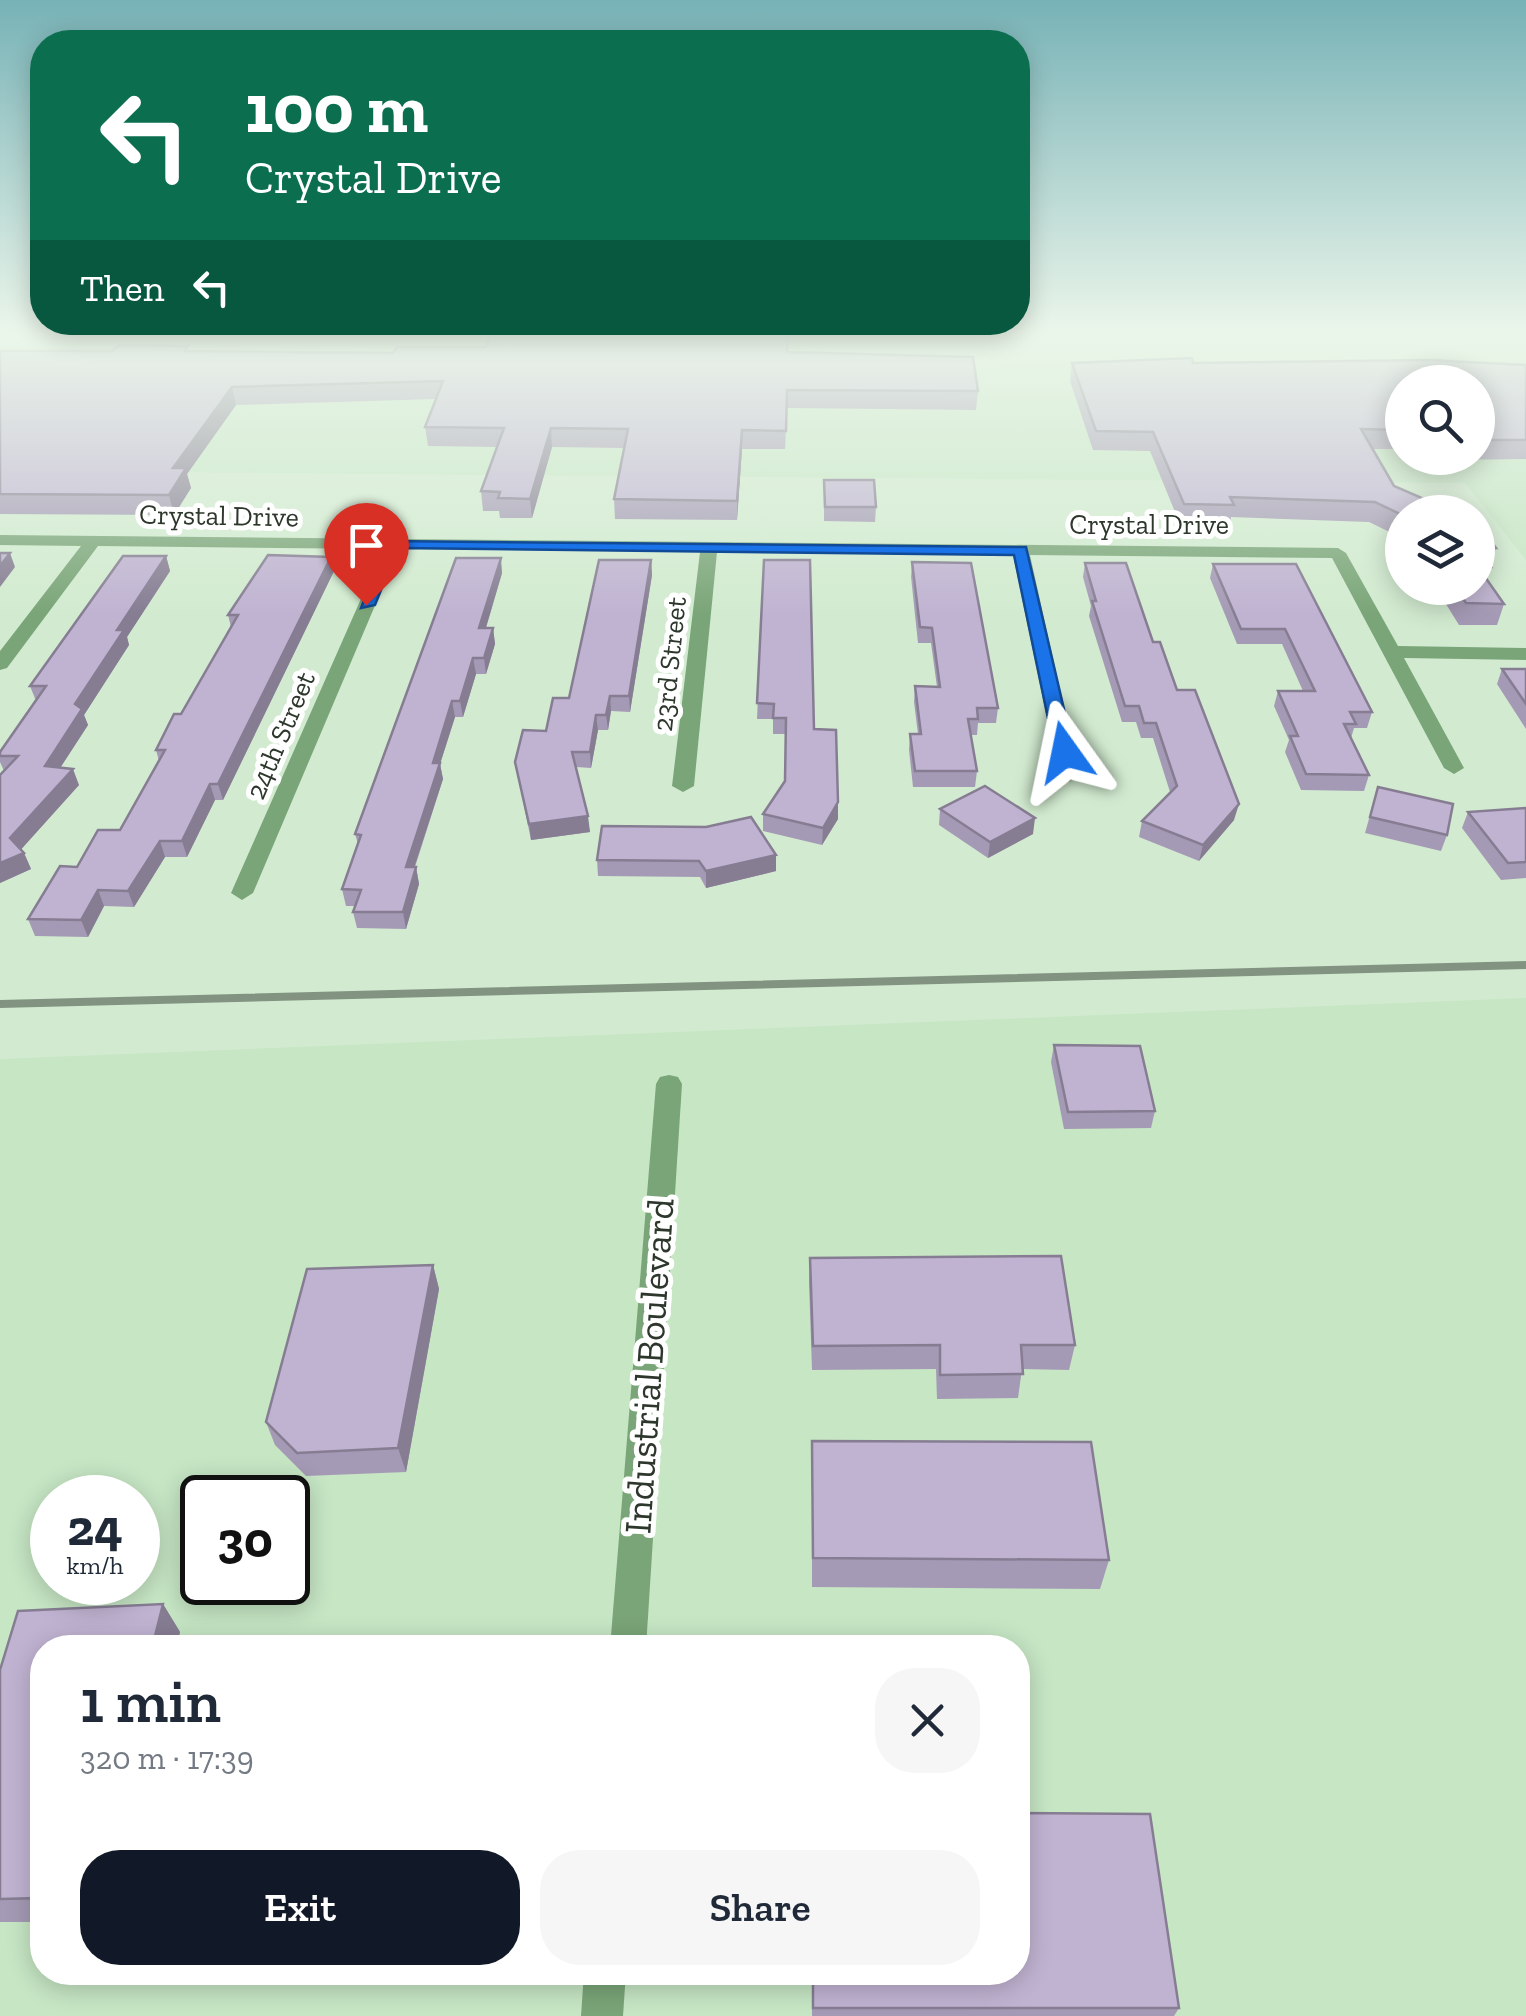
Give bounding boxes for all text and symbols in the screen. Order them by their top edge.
text: 100 m [245,66,428,150]
icon: left [80,70,210,200]
text: Crystal Drive [245,151,502,205]
icon: left [184,260,239,315]
text: Then [80,265,164,311]
map controls [1385,365,1495,605]
button: search [1385,365,1495,475]
button: layers [1385,495,1495,605]
street label: Crystal Drive [139,498,299,533]
pin [324,503,409,606]
street label: Crystal Drive [1069,508,1229,541]
icon: arrive [339,518,394,573]
street label: 23rd Street [646,594,693,733]
street label: 24th Street [239,666,322,804]
position arrow [1013,700,1117,804]
street label: Industrial Boulevard [614,1197,684,1535]
speed limit sign: 30 [180,1475,310,1605]
text: 24 [67,1498,123,1558]
text: km/h [66,1550,124,1580]
text: 1 min [80,1665,221,1737]
button: close [875,1668,980,1773]
text: 320 m · 17:39 [80,1739,254,1777]
button: Exit [80,1850,520,1965]
button: Share [540,1850,980,1965]

